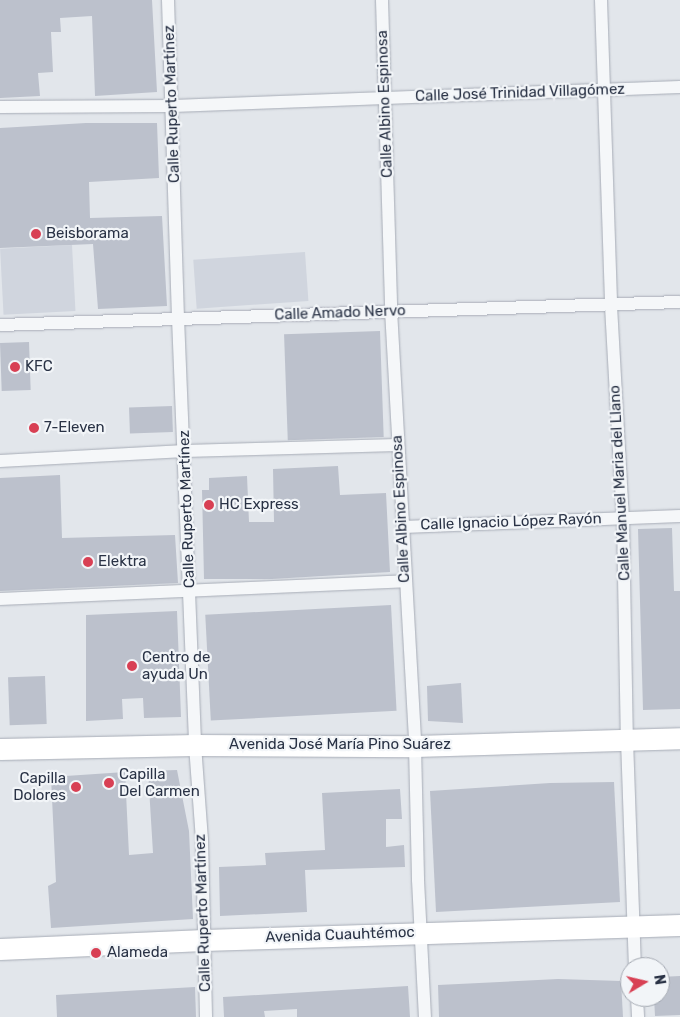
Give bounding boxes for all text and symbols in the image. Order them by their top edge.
street label: Calle Ruperto Martínez [160,25,184,183]
street label: Calle Albino Espinosa [373,30,397,178]
street label: Calle José Trinidad Villagómez [414,80,626,106]
place label: Beisborama [46,225,129,243]
marker: Beisborama [30,228,42,240]
street label: Calle Amado Nervo [274,302,406,324]
place label: KFC [25,358,53,376]
marker: KFC [9,361,21,373]
street label: Calle Manuel Maria del Llano [606,385,634,581]
place label: 7-Eleven [44,419,105,437]
marker: 7-Eleven [28,422,40,434]
street label: Calle Ruperto Martínez [175,430,199,588]
street label: Calle Albino Espinosa [388,435,414,583]
place label: HC Express [219,496,299,514]
marker: HC Express [203,499,215,511]
street label: Calle Ignacio López Rayón [420,510,602,534]
place label: Elektra [98,553,147,571]
marker: Elektra [82,556,94,568]
place label: Centro de ayuda Un [142,648,210,683]
marker: Centro de ayuda Un [126,660,138,672]
street label: Avenida José María Pino Suárez [229,736,451,754]
place label: Capilla Del Carmen [119,765,200,800]
place label: Capilla Dolores [13,769,66,804]
marker: Capilla Del Carmen [103,777,115,789]
marker: Capilla Dolores [70,781,82,793]
street label: Calle Ruperto Martínez [191,834,215,992]
street label: Avenida Cuauhtémoc [265,923,415,947]
place label: Alameda [107,944,168,962]
marker: Alameda [89,946,103,960]
north arrow [620,957,670,1007]
text: N [650,973,669,986]

